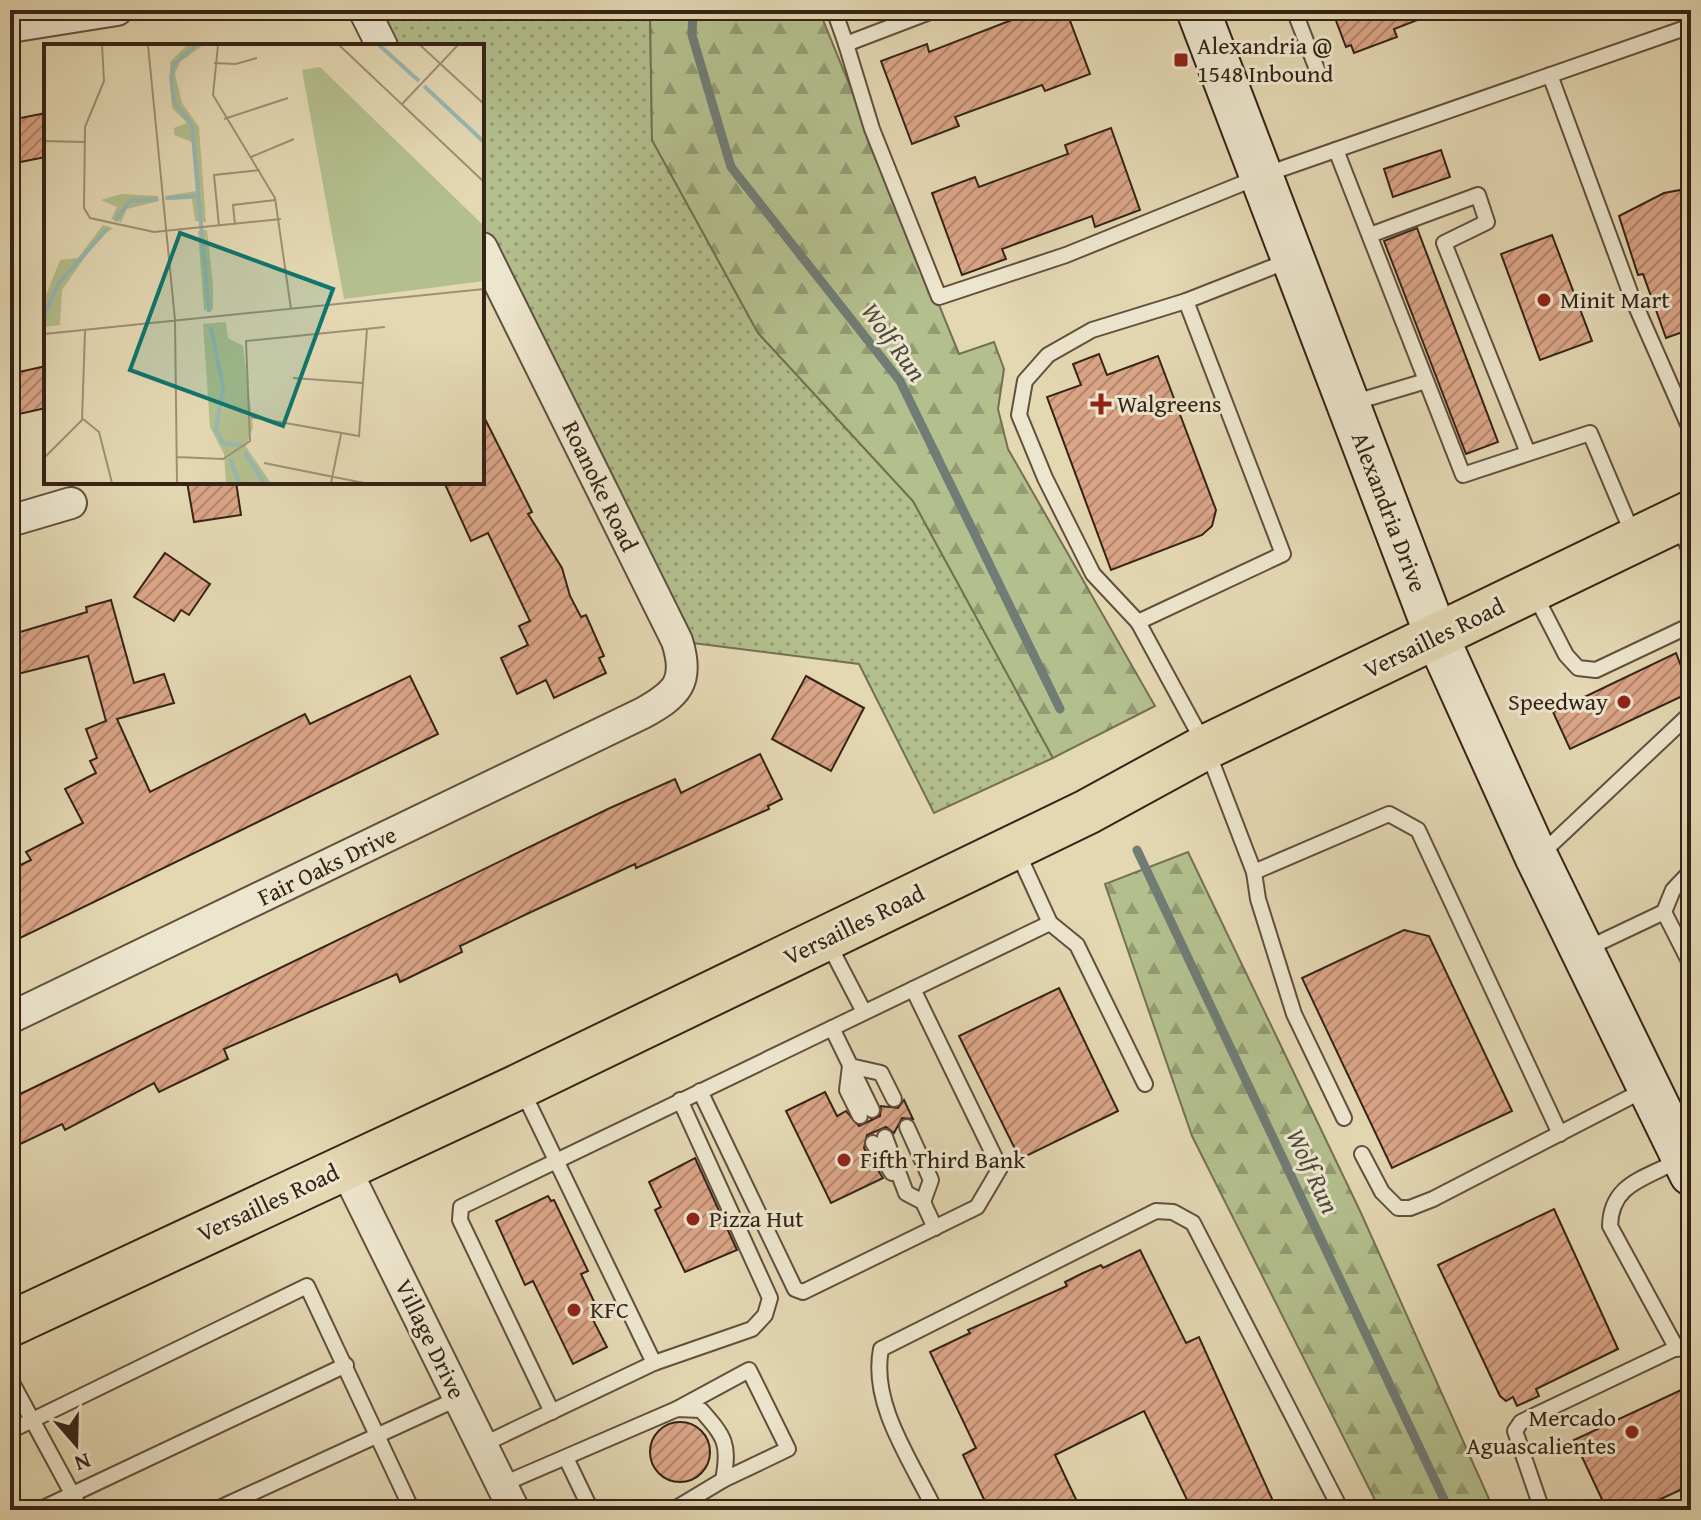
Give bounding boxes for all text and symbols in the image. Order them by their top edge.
place label: Alexandria @ 1548 Inbound [1197,28,1333,91]
inset map [44,44,484,484]
marker: Alexandria @ 1548 Inbound [1172,51,1190,69]
place label: Minit Mart [1560,282,1670,317]
marker: Minit Mart [1535,291,1553,309]
water label: Wolf Run [852,294,937,390]
place label: Walgreens [1117,386,1222,421]
marker: Walgreens [1092,395,1110,413]
street label: Roanoke Road [554,414,647,557]
street label: Alexandria Drive [1343,427,1436,597]
street label: Versailles Road [1357,588,1510,687]
place label: Speedway [1508,684,1608,719]
marker: Speedway [1615,693,1633,711]
street label: Fair Oaks Drive [251,817,402,914]
street label: Versailles Road [777,875,930,974]
water label: Wolf Run [1277,1122,1350,1220]
place label: Fifth Third Bank [860,1142,1026,1177]
marker: Fifth Third Bank [835,1151,853,1169]
street label: Versailles Road [191,1154,345,1251]
place label: Pizza Hut [709,1201,804,1236]
marker: Pizza Hut [684,1210,702,1228]
street label: Village Drive [386,1273,475,1405]
place label: KFC [590,1292,629,1327]
marker: KFC [565,1301,583,1319]
place label: Mercado Aguascalientes [1466,1400,1616,1463]
north arrow [36,1404,116,1484]
marker: Mercado Aguascalientes [1623,1423,1641,1441]
text: N [70,1445,95,1480]

